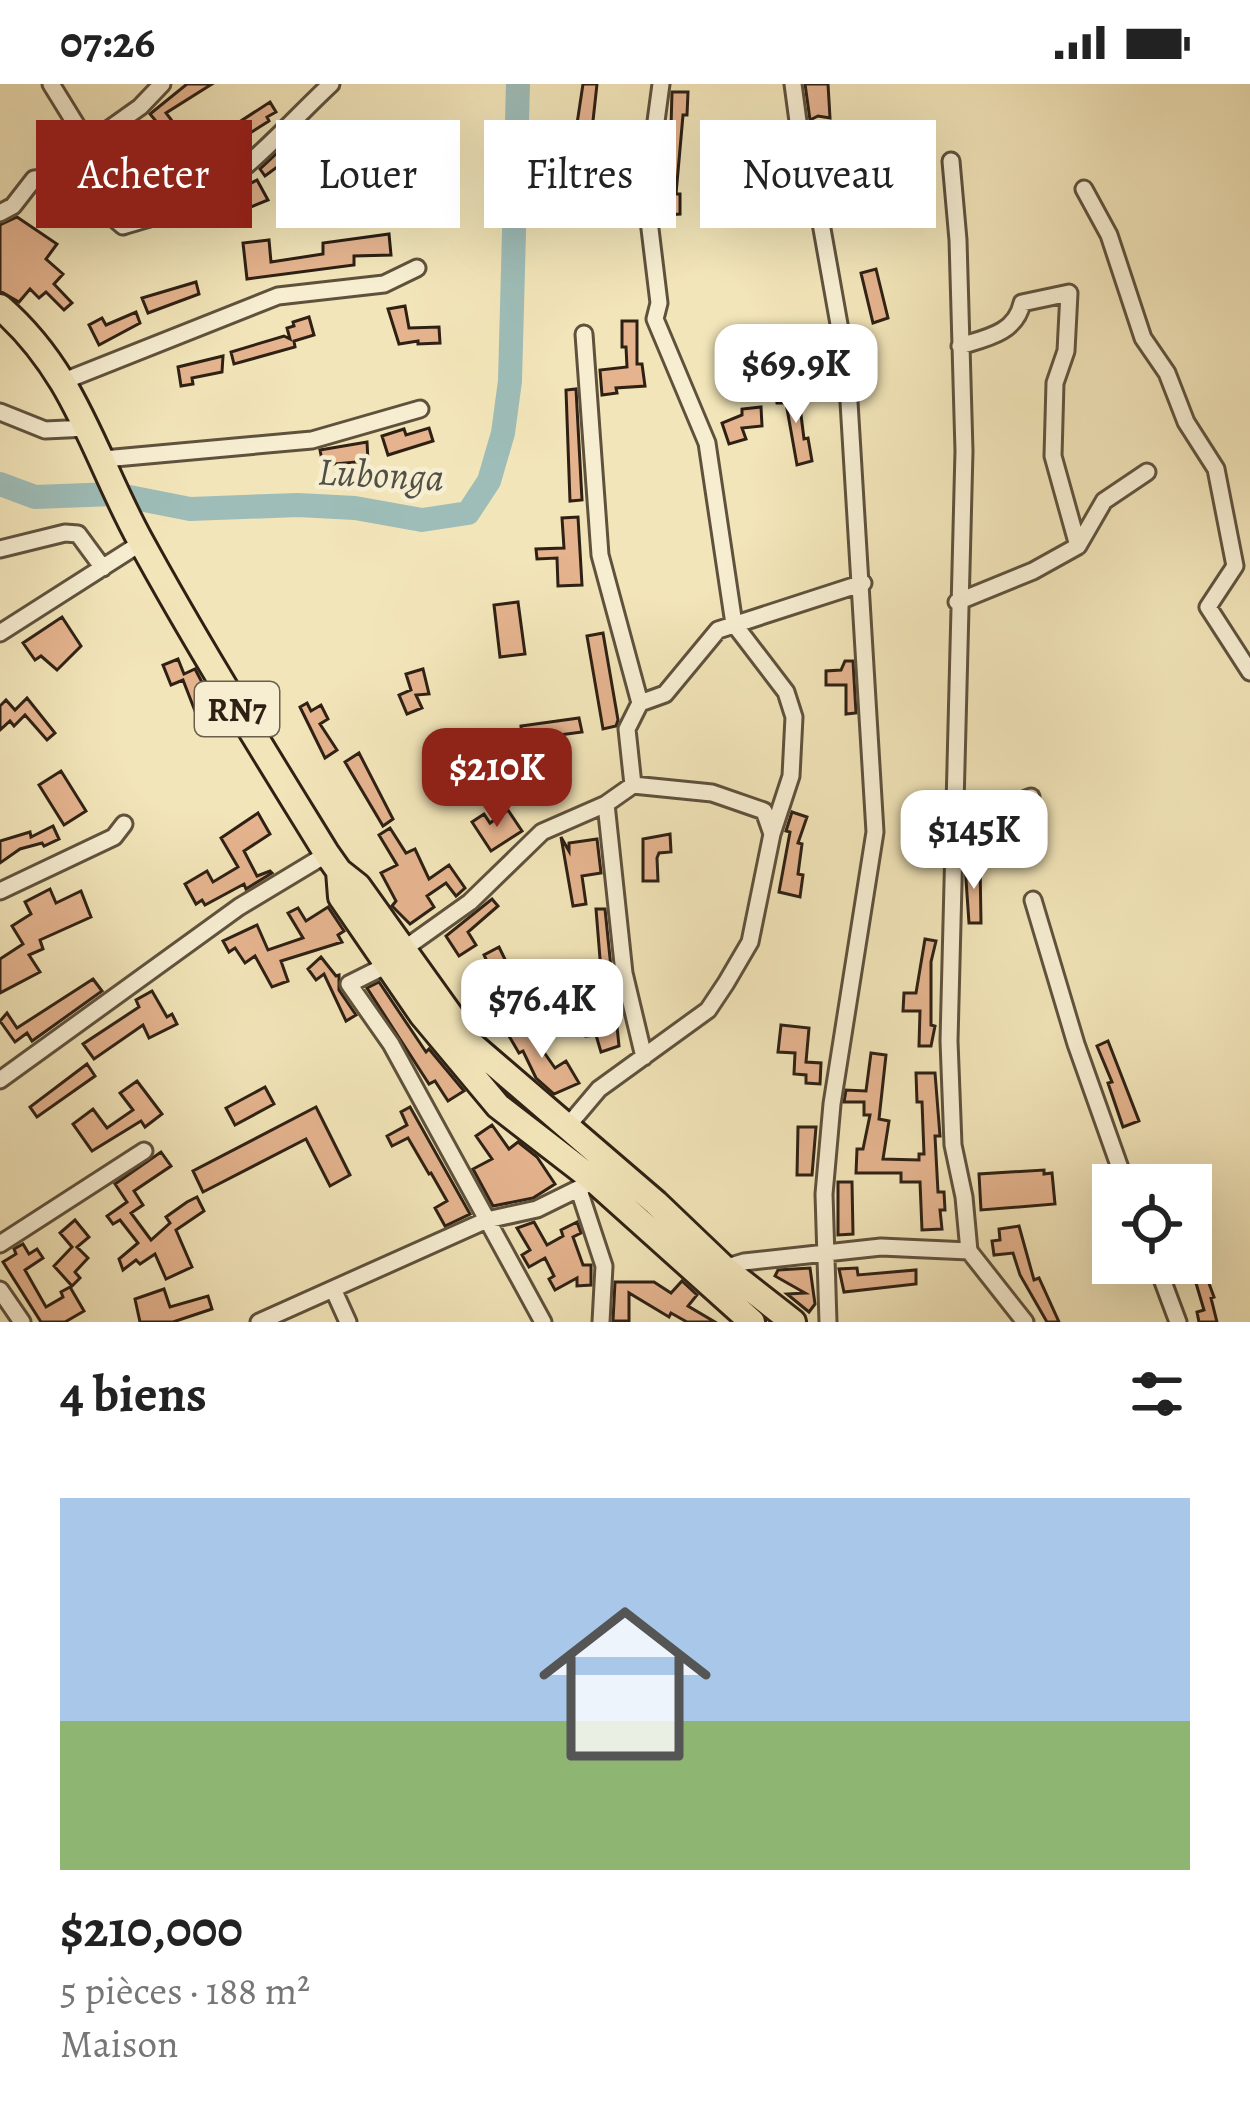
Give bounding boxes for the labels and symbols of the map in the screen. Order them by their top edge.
pin: $69.9K [698,324,894,426]
water label: Lubonga [317,444,445,504]
road number: RN7 [195,682,279,736]
pin: $210K [413,728,581,830]
pin: $145K [890,790,1058,892]
pin: $76.4K [444,959,640,1061]

